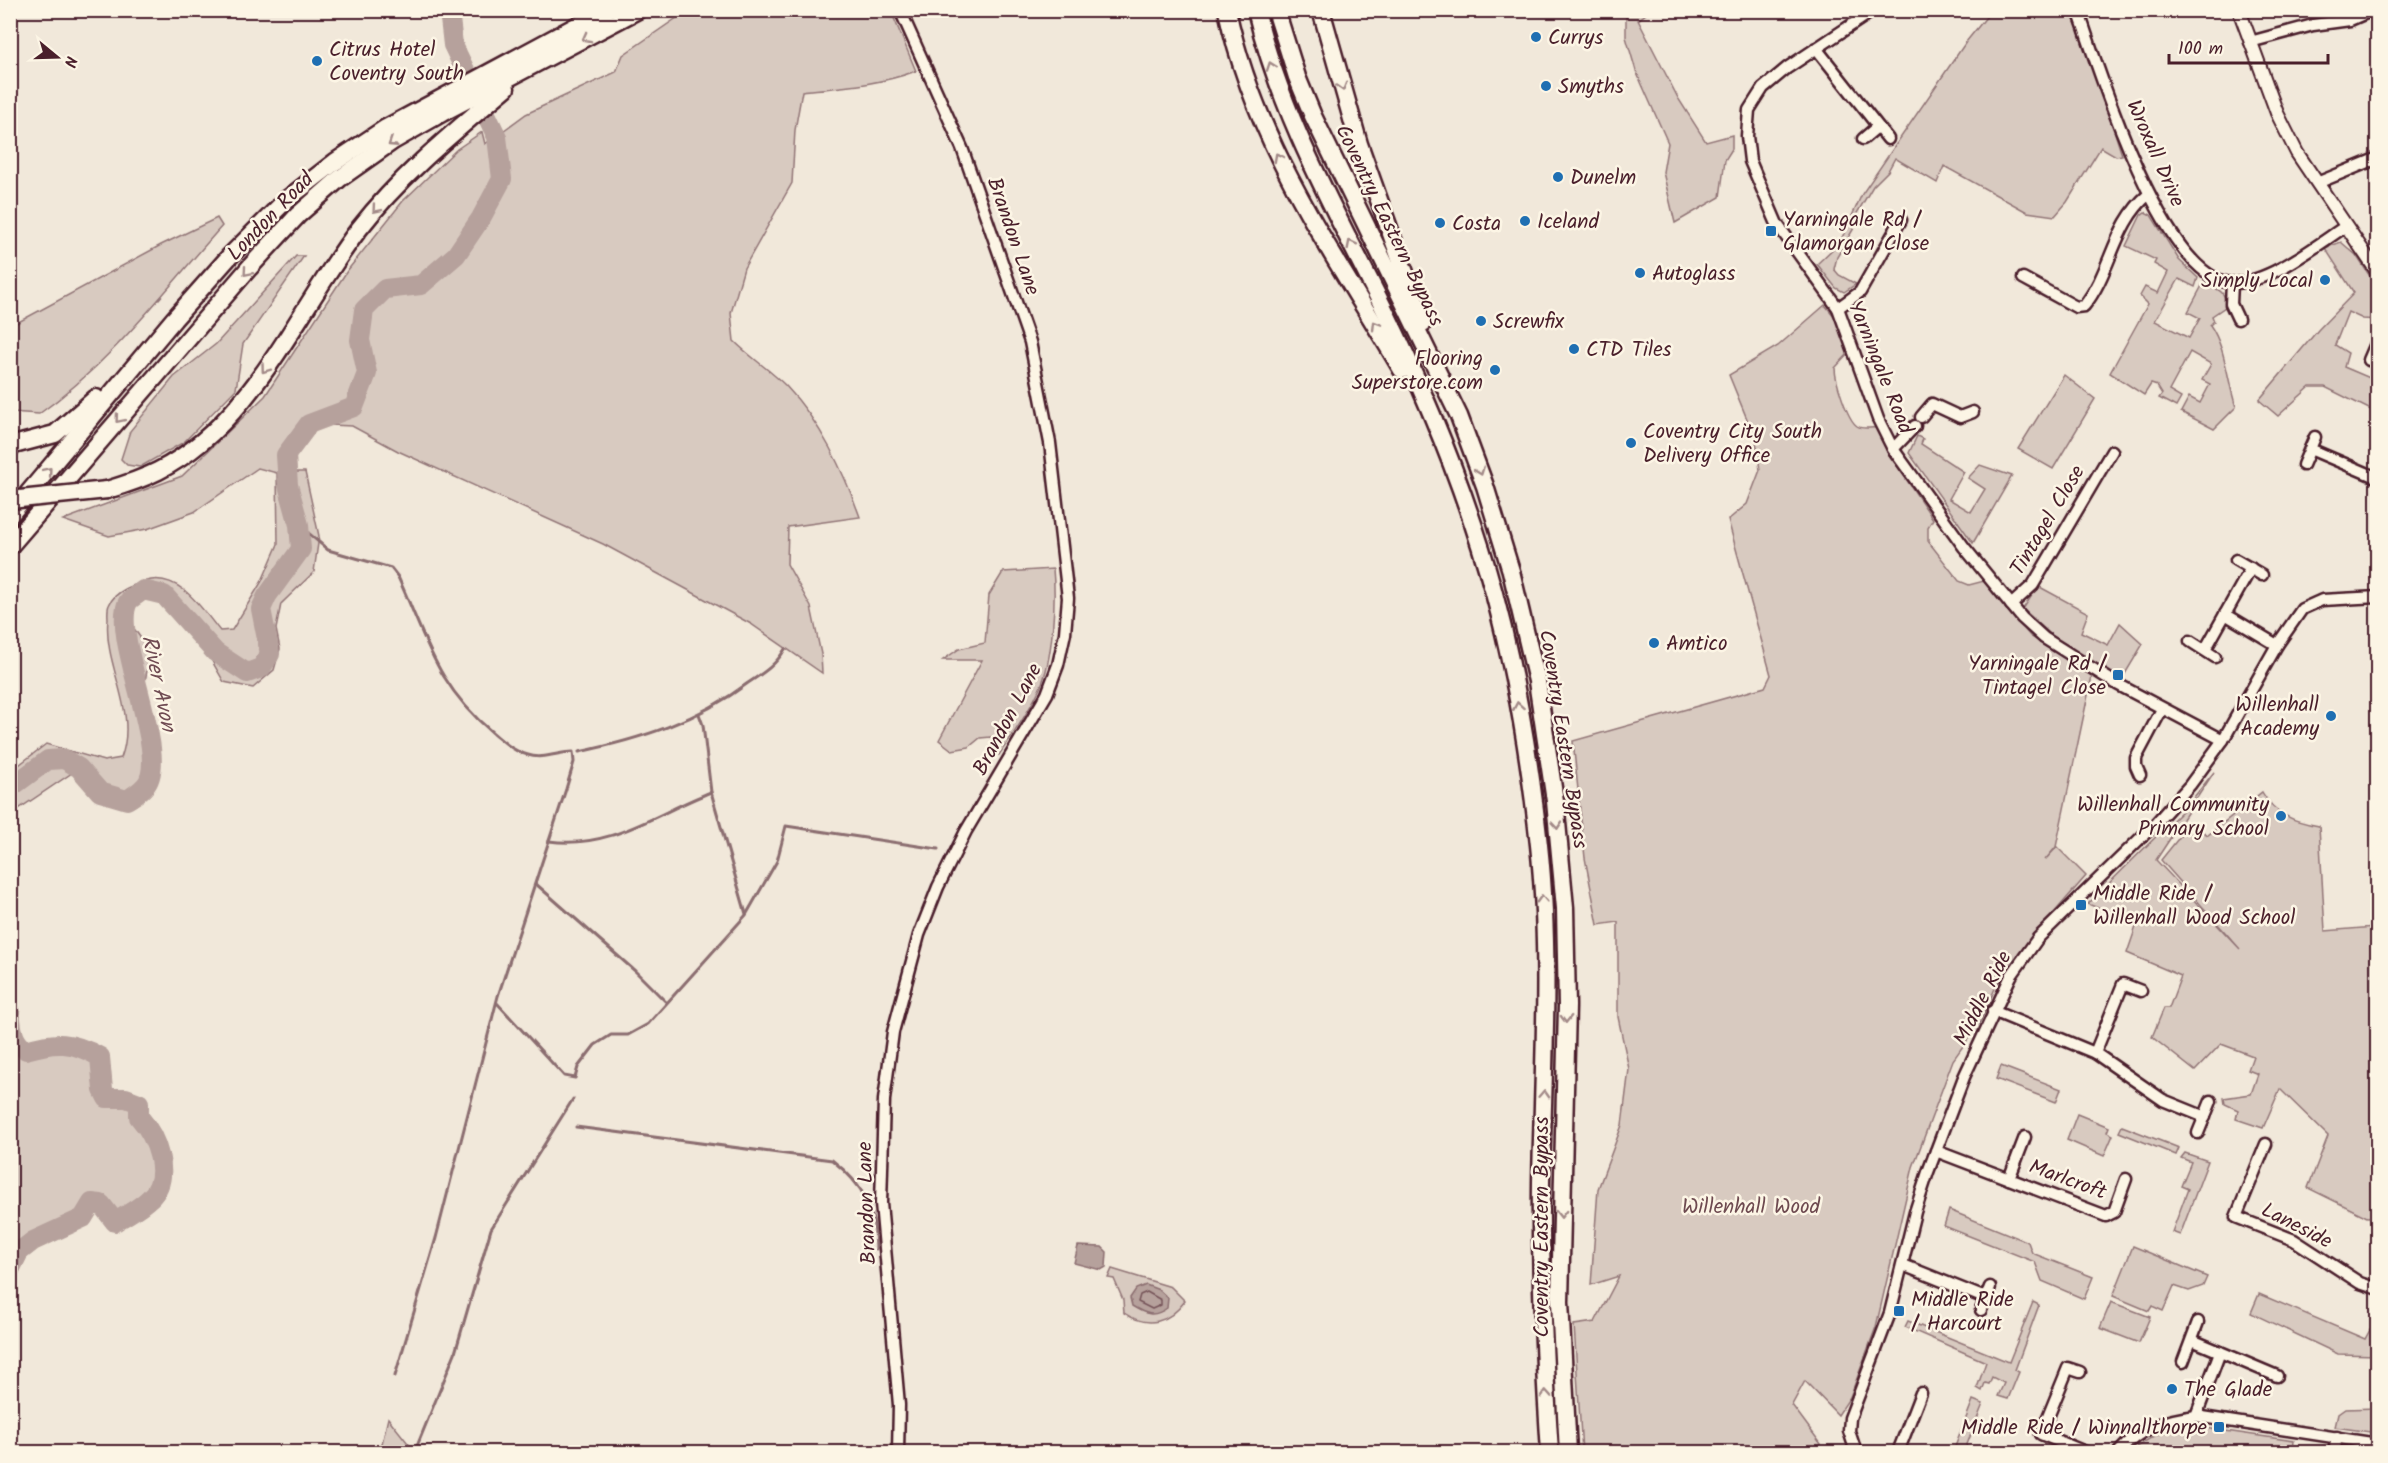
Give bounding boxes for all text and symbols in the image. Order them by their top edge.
place label: Currys [1548,22,1603,55]
north arrow [27,27,87,87]
scale bar [2169,27,2328,65]
marker: Currys [1529,30,1543,44]
one-way arrow [582,31,593,42]
place label: Citrus Hotel Coventry South [329,34,464,91]
text: 100 m [2178,35,2223,64]
text: N [56,53,83,70]
marker: Citrus Hotel Coventry South [310,54,324,68]
one-way arrow [1266,61,1279,72]
place label: Smyths [1558,71,1624,104]
marker: Smyths [1539,79,1553,93]
one-way arrow [1335,81,1347,92]
street label: Wroxall Drive [2116,95,2193,213]
street label: Coventry Eastern Bypass [1325,119,1452,332]
one-way arrow [388,135,398,147]
one-way arrow [1274,153,1285,163]
place label: Dunelm [1570,162,1636,195]
street label: London Road [220,164,323,269]
marker: Dunelm [1551,170,1565,184]
street label: Brandon Lane [977,173,1048,300]
one-way arrow [372,202,383,213]
place label: Yarningale Rd / Glamorgan Close [1783,204,1930,261]
place label: Iceland [1537,206,1599,239]
place label: Costa [1452,208,1501,241]
marker: Iceland [1518,214,1532,228]
marker: Costa [1433,216,1447,230]
marker: Yarningale Rd / Glamorgan Close [1764,224,1778,238]
one-way arrow [1347,239,1359,250]
place label: Autoglass [1652,258,1735,291]
one-way arrow [243,265,254,276]
place label: Simply Local [2201,265,2313,298]
marker: Autoglass [1633,266,1647,280]
marker: Simply Local [2318,273,2332,287]
street label: Yarningale Road [1838,296,1922,440]
place label: Screwfix [1493,306,1565,339]
marker: Screwfix [1474,314,1488,328]
one-way arrow [1371,321,1383,331]
place label: CTD Tiles [1586,334,1672,367]
marker: CTD Tiles [1567,342,1581,356]
place label: Flooring Superstore.com [1352,343,1483,400]
one-way arrow [261,362,272,373]
marker: Flooring Superstore.com [1488,363,1502,377]
one-way arrow [115,412,126,423]
place label: Coventry City South Delivery Office [1643,416,1822,473]
marker: Coventry City South Delivery Office [1624,436,1638,450]
street label: Tintagel Close [2002,459,2095,582]
one-way arrow [1472,465,1485,476]
one-way arrow [41,467,52,478]
street label: Coventry Eastern Bypass [1529,627,1596,851]
place label: Amtico [1666,628,1727,661]
water label: River Avon [130,632,185,737]
marker: Amtico [1647,636,1661,650]
place label: Yarningale Rd / Tintagel Close [1968,648,2108,705]
street label: Brandon Lane [965,657,1052,782]
marker: Yarningale Rd / Tintagel Close [2111,668,2125,682]
place label: Willenhall Academy [2235,689,2319,746]
one-way arrow [1512,701,1525,711]
marker: Willenhall Academy [2324,709,2338,723]
place label: Willenhall Community Primary School [2077,789,2269,846]
marker: Willenhall Community Primary School [2274,809,2288,823]
one-way arrow [1550,820,1563,829]
place label: Middle Ride / Willenhall Wood School [2093,878,2295,935]
one-way arrow [1535,895,1548,904]
marker: Middle Ride / Willenhall Wood School [2074,898,2088,912]
street label: Middle Ride [1945,945,2022,1052]
one-way arrow [1560,1015,1572,1024]
one-way arrow [1538,1090,1551,1099]
street label: Coventry Eastern Bypass [1526,1116,1559,1338]
street label: Brandon Lane [849,1140,886,1265]
street label: Marlcroft [2024,1151,2112,1210]
park label: Willenhall Wood [1682,1191,1821,1224]
street label: Laneside [2255,1194,2338,1258]
one-way arrow [1555,1210,1567,1219]
place label: Middle Ride / Harcourt [1911,1284,2014,1341]
marker: Middle Ride / Harcourt [1892,1304,1906,1318]
place label: The Glade [2184,1374,2273,1407]
marker: The Glade [2165,1382,2179,1396]
one-way arrow [1540,1390,1553,1399]
place label: Middle Ride / Winnallthorpe [1961,1412,2208,1445]
marker: Middle Ride / Winnallthorpe [2212,1420,2226,1434]

